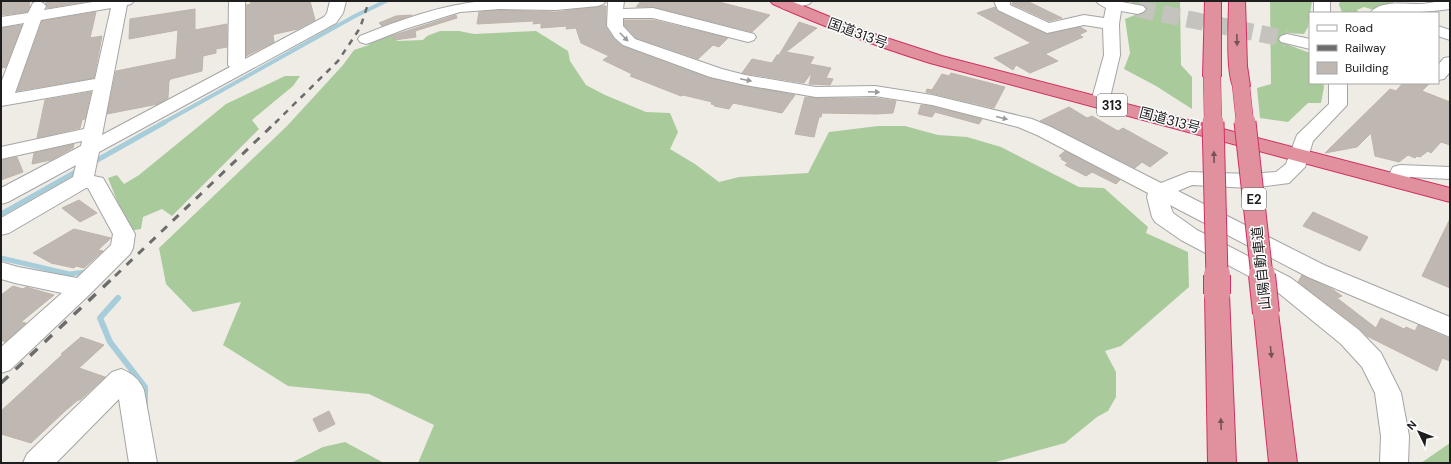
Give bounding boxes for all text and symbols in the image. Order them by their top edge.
legend [1309,12,1439,84]
street label: 国道313号 [825,14,891,52]
text: Road [1345,20,1373,36]
one-way arrow [619,32,629,42]
one-way arrow [1234,34,1240,47]
text: Railway [1345,40,1386,56]
text: Building [1345,60,1389,76]
one-way arrow [739,78,752,84]
one-way arrow [868,88,880,95]
road number: 313 [1097,94,1127,116]
street label: 国道313号 [1137,103,1203,137]
one-way arrow [995,115,1008,121]
one-way arrow [1210,151,1217,163]
road number: E2 [1242,188,1266,210]
street label: 山陽自動車道 [1248,225,1274,311]
one-way arrow [1268,346,1274,358]
north arrow [1399,412,1439,452]
one-way arrow [1218,417,1224,430]
text: N [1404,417,1420,433]

